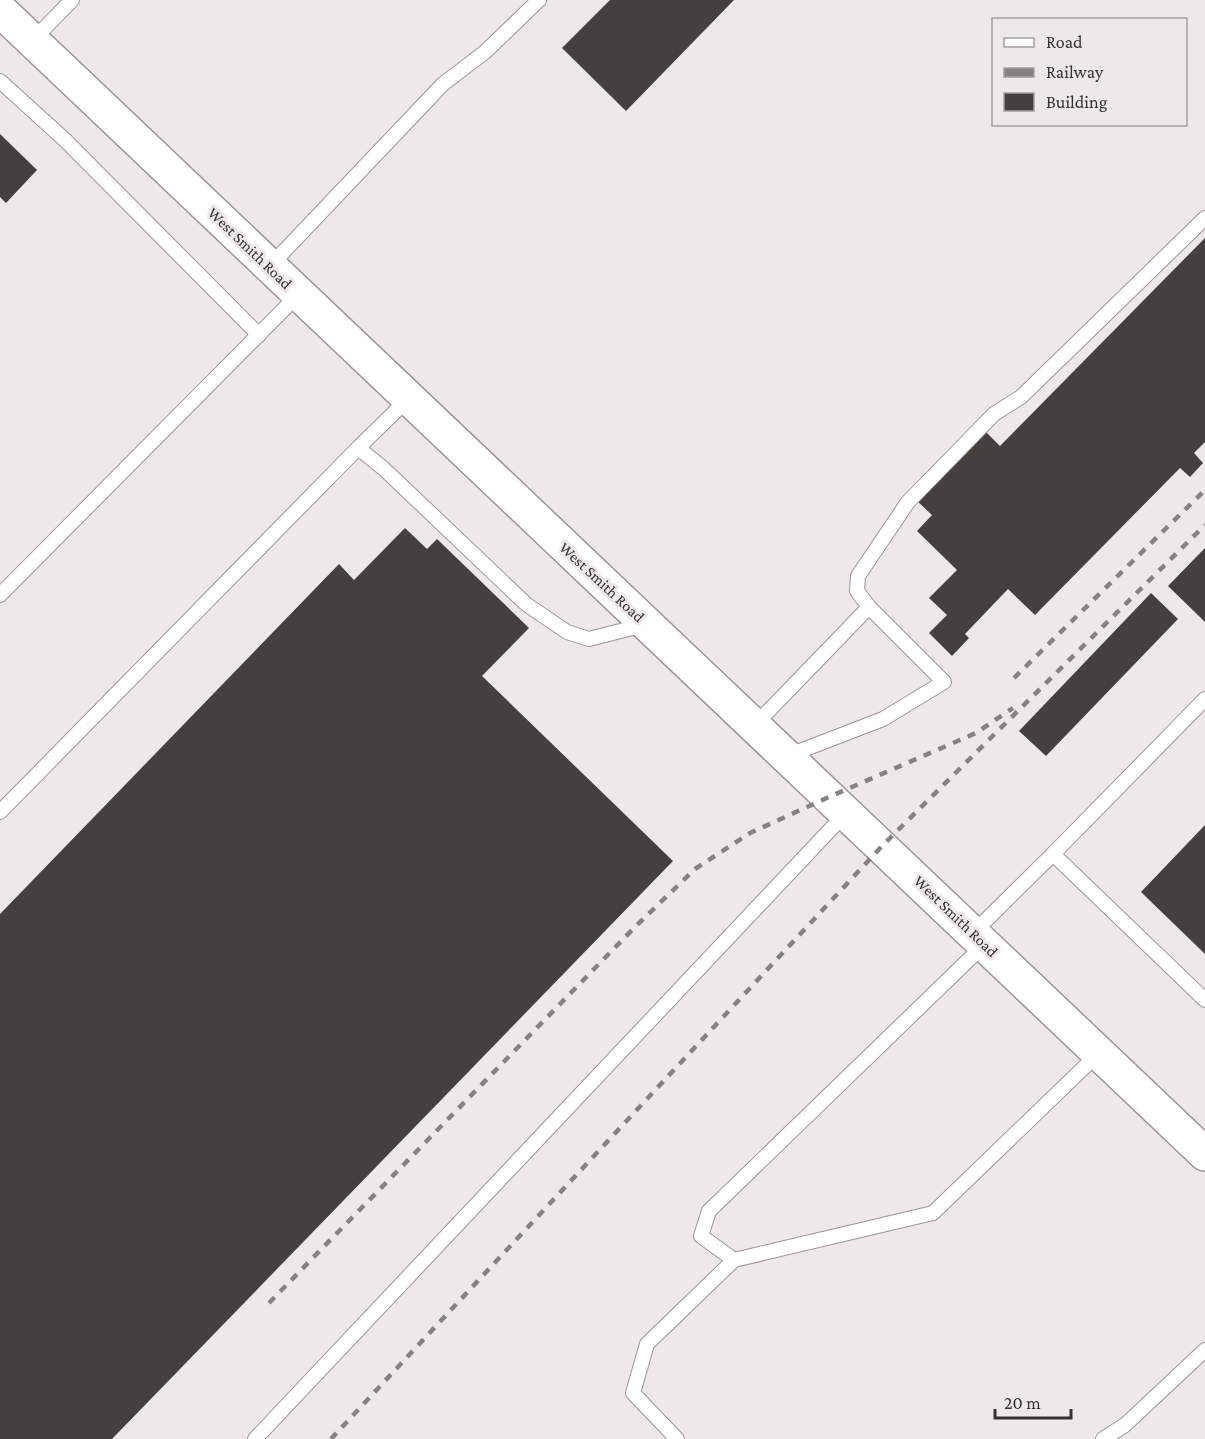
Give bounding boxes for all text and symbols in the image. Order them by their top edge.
legend [992,18,1187,126]
text: Road [1046,32,1083,52]
text: Railway [1046,62,1104,82]
text: Building [1046,92,1108,112]
street label: West Smith Road [205,204,296,293]
street label: West Smith Road [556,538,648,626]
street label: West Smith Road [911,872,1002,961]
scale bar [995,1382,1072,1420]
text: 20 m [1004,1393,1041,1413]

